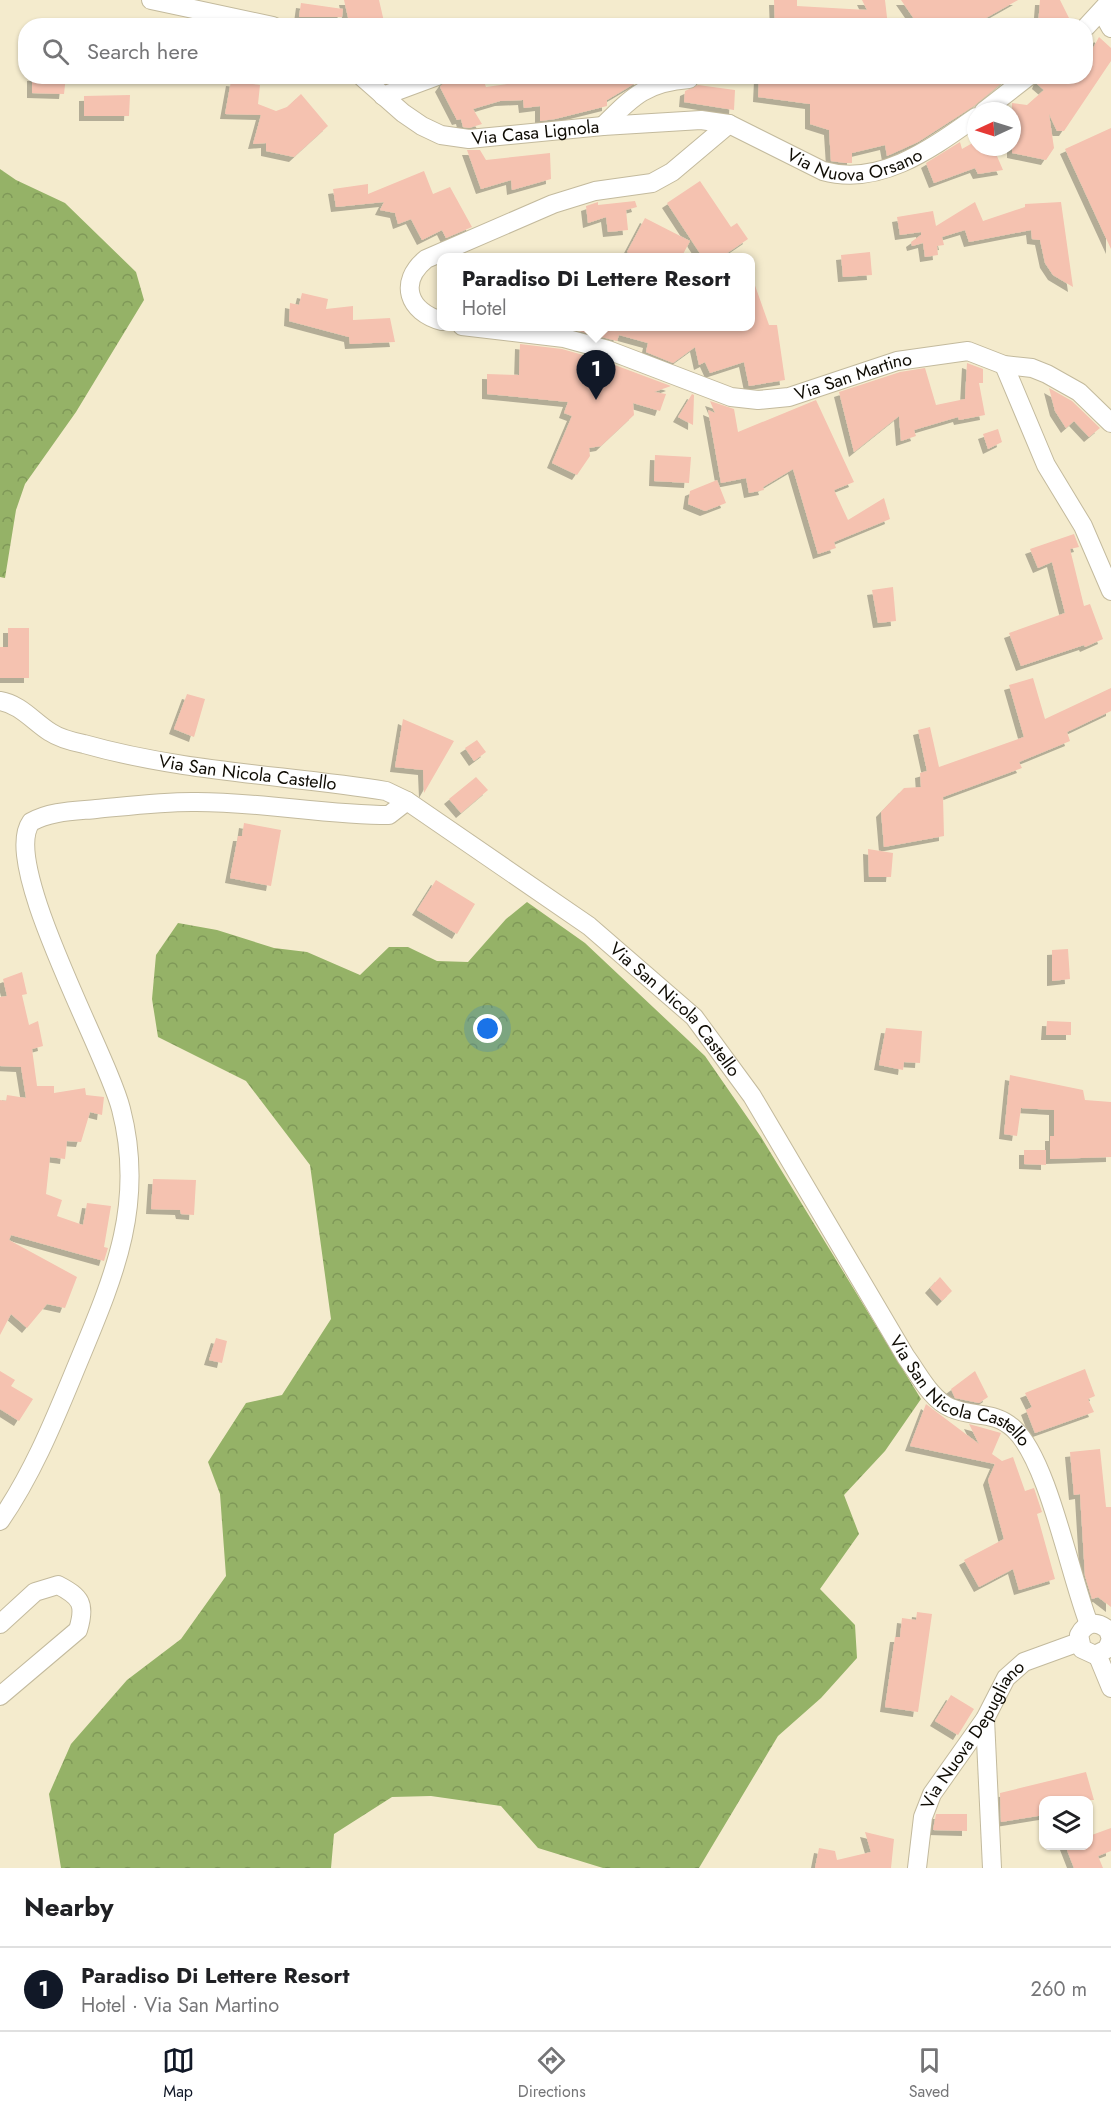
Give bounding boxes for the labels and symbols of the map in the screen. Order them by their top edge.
north arrow [967,102,1021,156]
street label: Via Casa Lignola [470,113,600,152]
street label: Via Nuova Orsano [784,138,926,160]
text: Via Nuova Orsano [782,142,927,188]
street label: Via San Martino [791,346,914,407]
pin: 1 [576,350,616,400]
street label: Via San Nicola Castello [157,748,338,797]
street label: Via San Nicola Castello [604,936,747,1082]
your location [473,1014,502,1043]
street label: Via San Nicola Castello [883,1330,1037,1452]
street label: Via Nuova Depugliano [914,1654,1030,1813]

